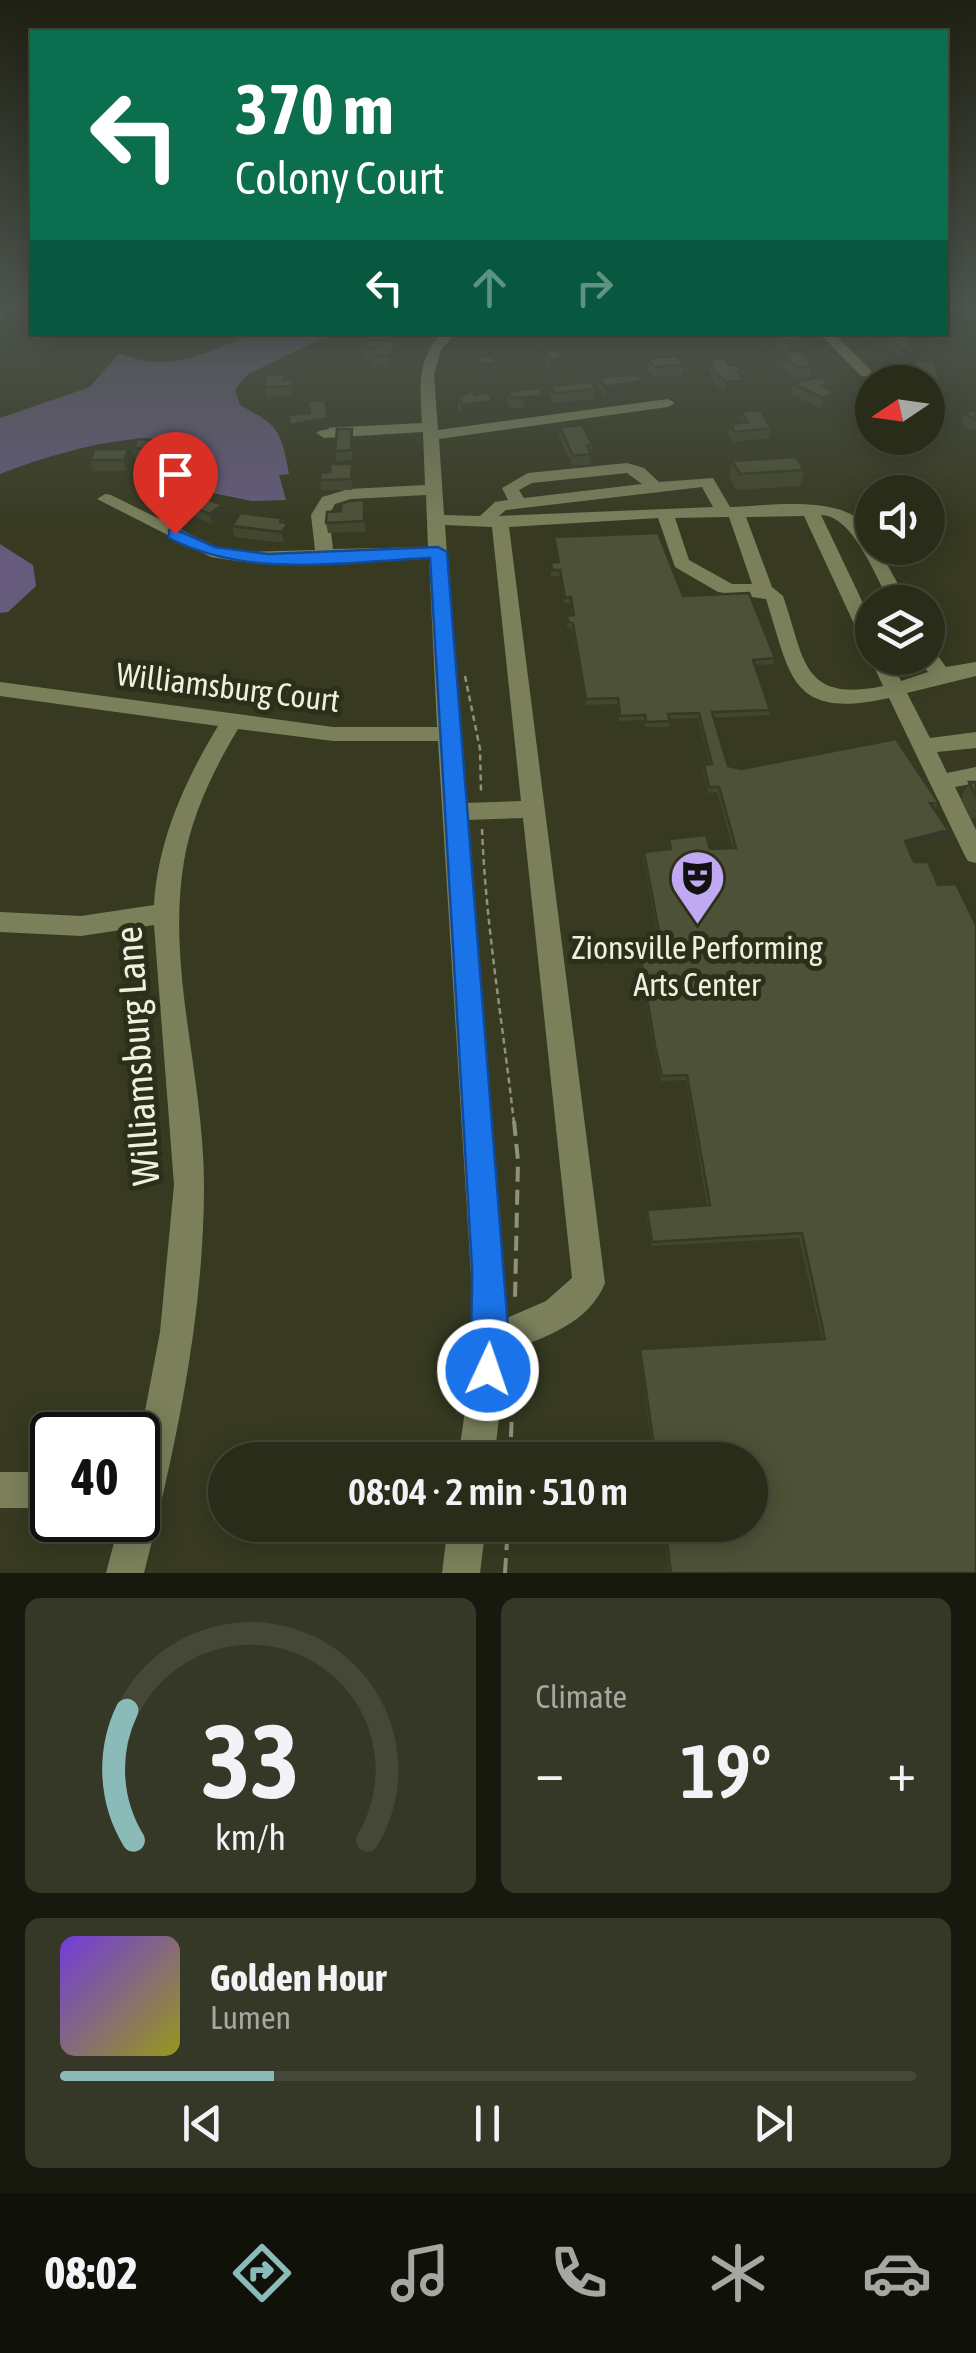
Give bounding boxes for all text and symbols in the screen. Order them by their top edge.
text: 370 m [235,69,394,149]
icon: left [70,70,200,200]
text: Colony Court [235,152,444,204]
icon: left [357,260,412,315]
icon: ahead [462,260,517,315]
icon: right [567,260,622,315]
north arrow [855,365,945,455]
map controls [855,365,945,675]
pin [133,432,218,535]
icon: arrive [148,447,203,502]
button: sound [855,475,945,565]
button: layers [855,585,945,675]
street label: Williamsburg Court [114,655,342,719]
theatre icon: Zionsville Performing Arts Center [667,848,727,927]
street label: Williamsburg Lane [106,925,168,1187]
place label: Zionsville Performing Arts Center [571,929,823,1003]
position arrow [436,1318,540,1422]
speed limit sign: 40 [30,1412,160,1542]
text: 08:04 · 2 min · 510 m [348,1470,628,1513]
text: Climate [536,1678,627,1715]
text: 33 [201,1701,299,1820]
text: 19° [680,1728,771,1814]
text: − [536,1740,564,1803]
text: + [887,1740,916,1803]
text: km/h [215,1817,286,1858]
text: Golden Hour [210,1956,386,1999]
text: Lumen [210,1999,291,2036]
icon: previous [175,2096,230,2151]
icon: pause [460,2096,515,2151]
icon: next [746,2096,801,2151]
icon: directions [227,2238,297,2308]
icon: music [385,2238,455,2308]
icon: phone [544,2238,614,2308]
icon: climate [703,2238,773,2308]
icon: car [862,2238,932,2308]
text: 08:02 [44,2247,138,2299]

